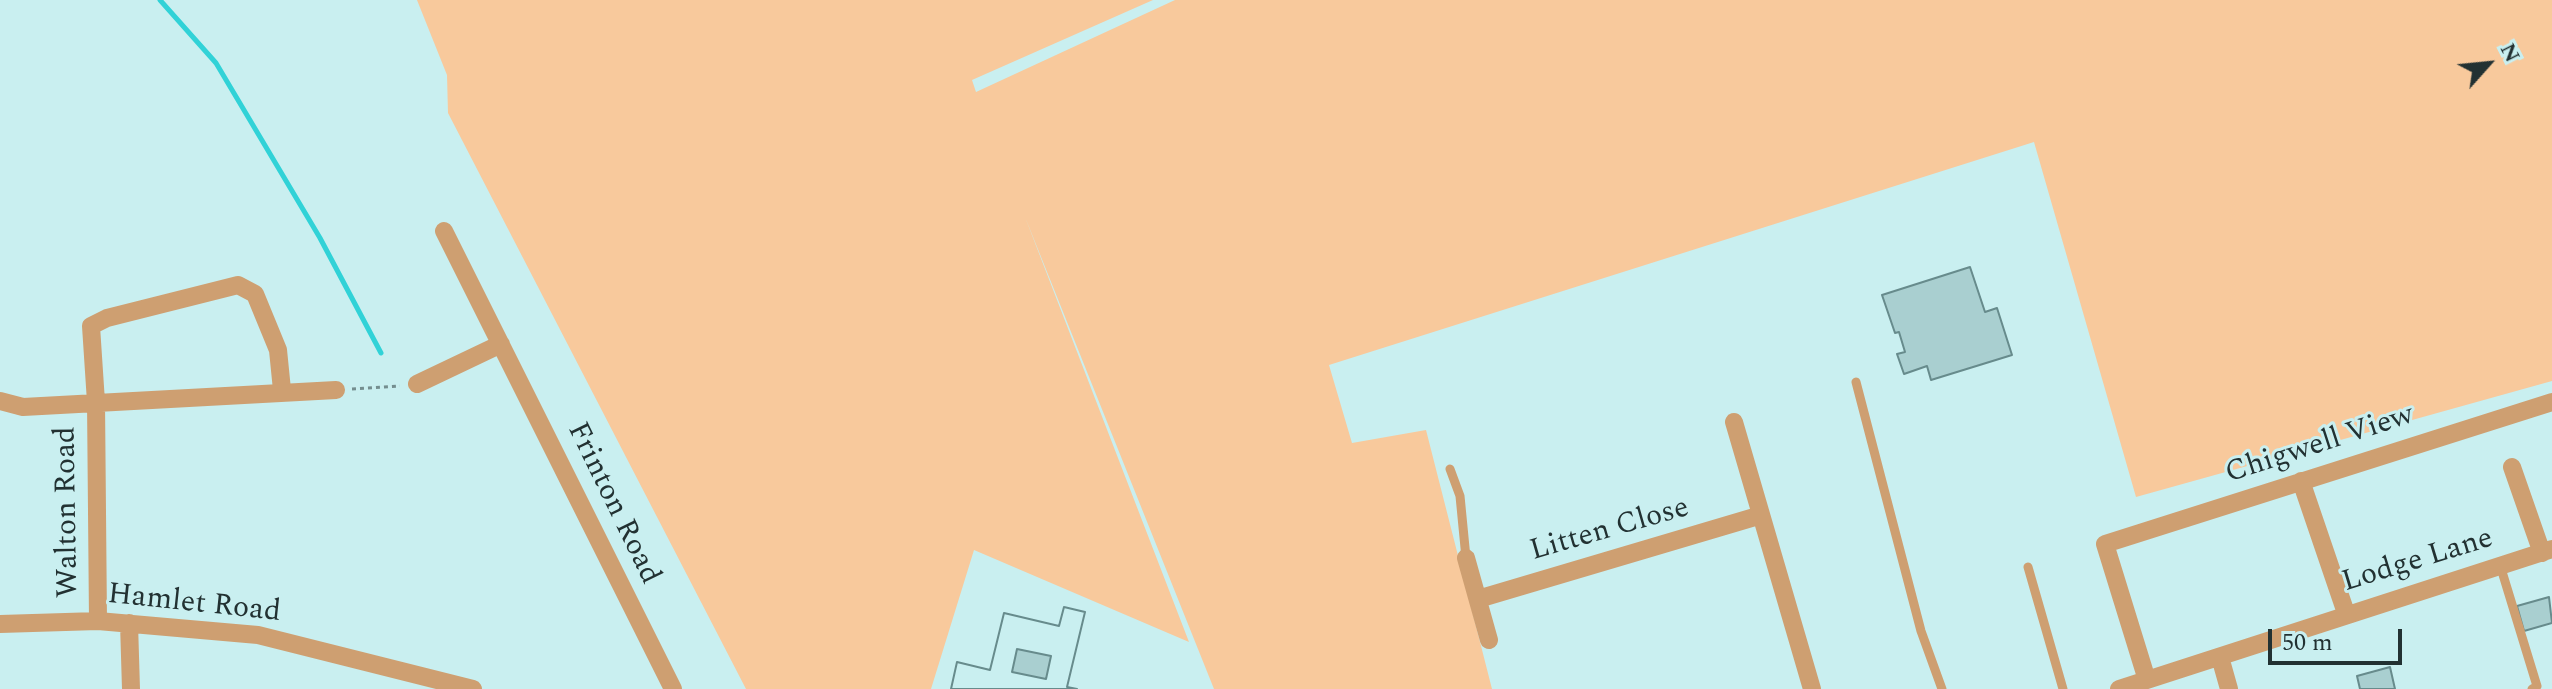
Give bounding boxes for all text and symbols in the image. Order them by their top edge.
north arrow [2448,24,2528,104]
text: N [2491,37,2529,68]
street label: Chigwell View [2221,399,2419,493]
street label: Frinton Road [557,417,667,591]
street label: Walton Road [50,426,88,598]
street label: Litten Close [1527,491,1693,571]
street label: Lodge Lane [2338,522,2498,602]
street label: Hamlet Road [106,578,282,632]
scale bar [2272,613,2406,663]
text: 50 m [2282,625,2333,661]

